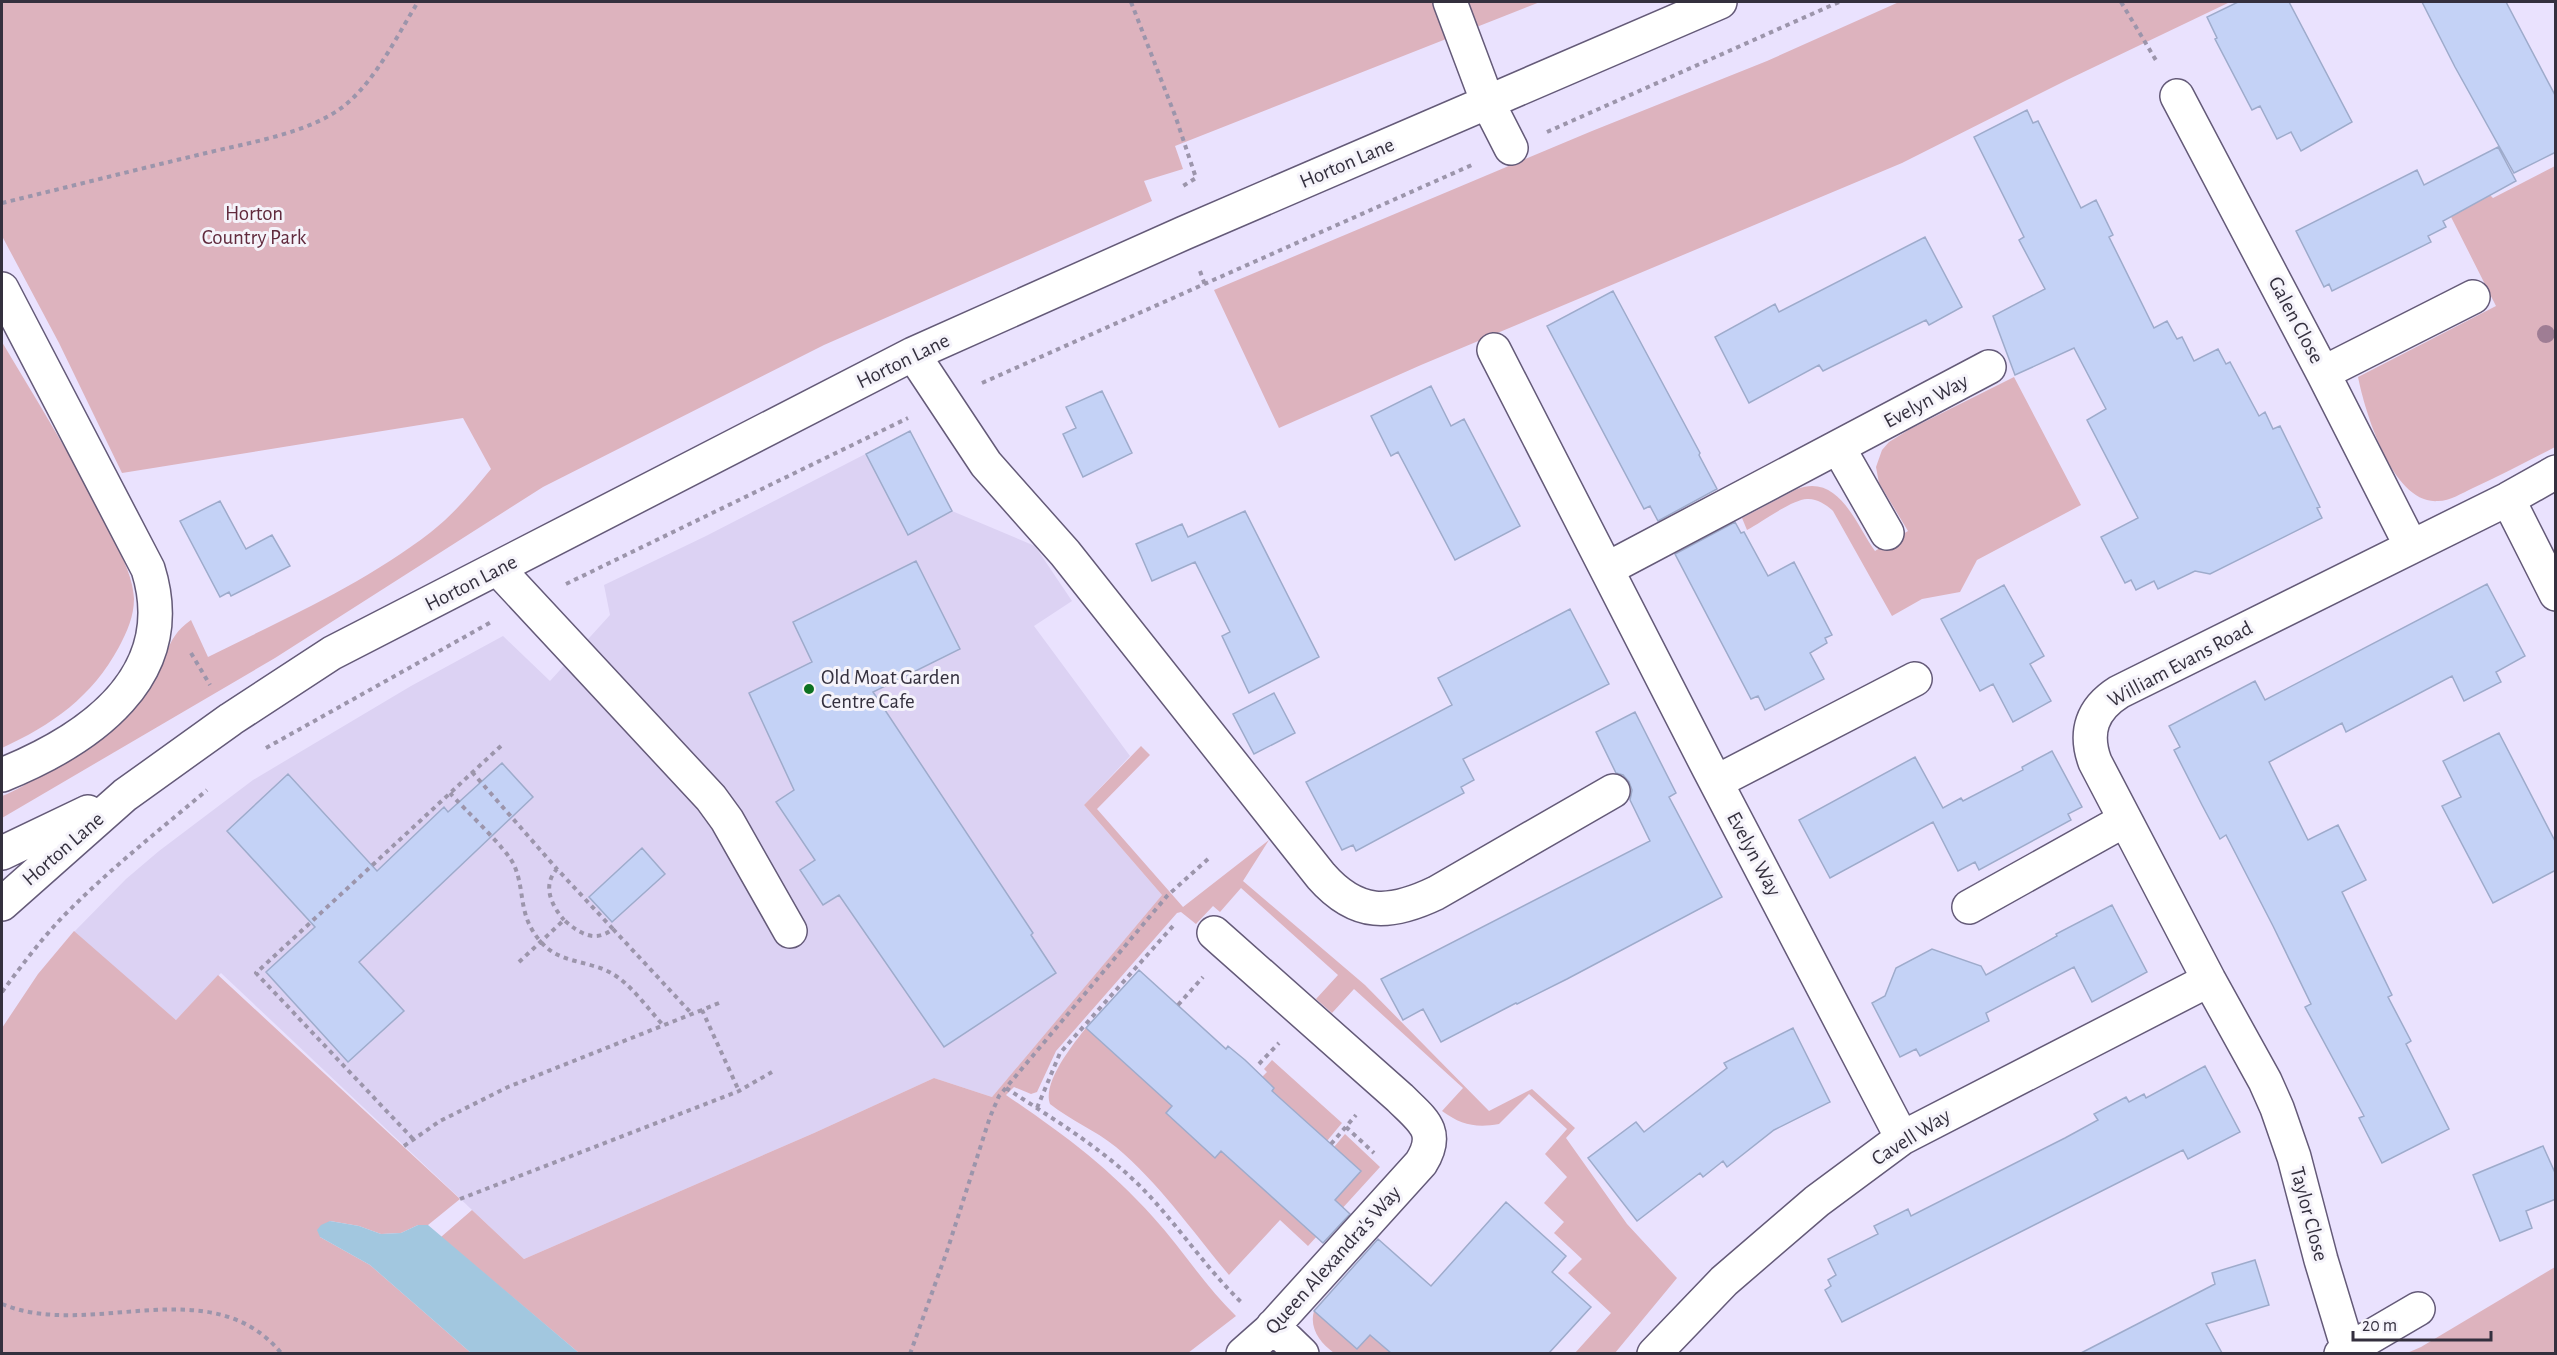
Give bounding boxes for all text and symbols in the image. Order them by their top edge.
street label: Horton Lane [1297,134,1397,192]
park label: Horton Country Park [202,203,307,248]
street label: Galen Close [2264,273,2328,367]
street label: Horton Lane [853,330,953,392]
street label: Evelyn Way [1880,370,1972,432]
street label: Horton Lane [422,551,520,615]
street label: William Evans Road [2104,617,2256,711]
place label: Old Moat Garden Centre Cafe [821,667,960,712]
marker: Old Moat Garden Centre Cafe [802,682,816,696]
street label: Horton Lane [18,808,108,890]
street label: Evelyn Way [1723,808,1785,900]
street label: Cavell Way [1868,1105,1954,1169]
street label: Taylor Close [2286,1165,2332,1263]
street label: Queen Alexandra's Way [1261,1182,1405,1338]
scale bar [2353,1304,2491,1342]
text: 20 m [2362,1317,2397,1335]

